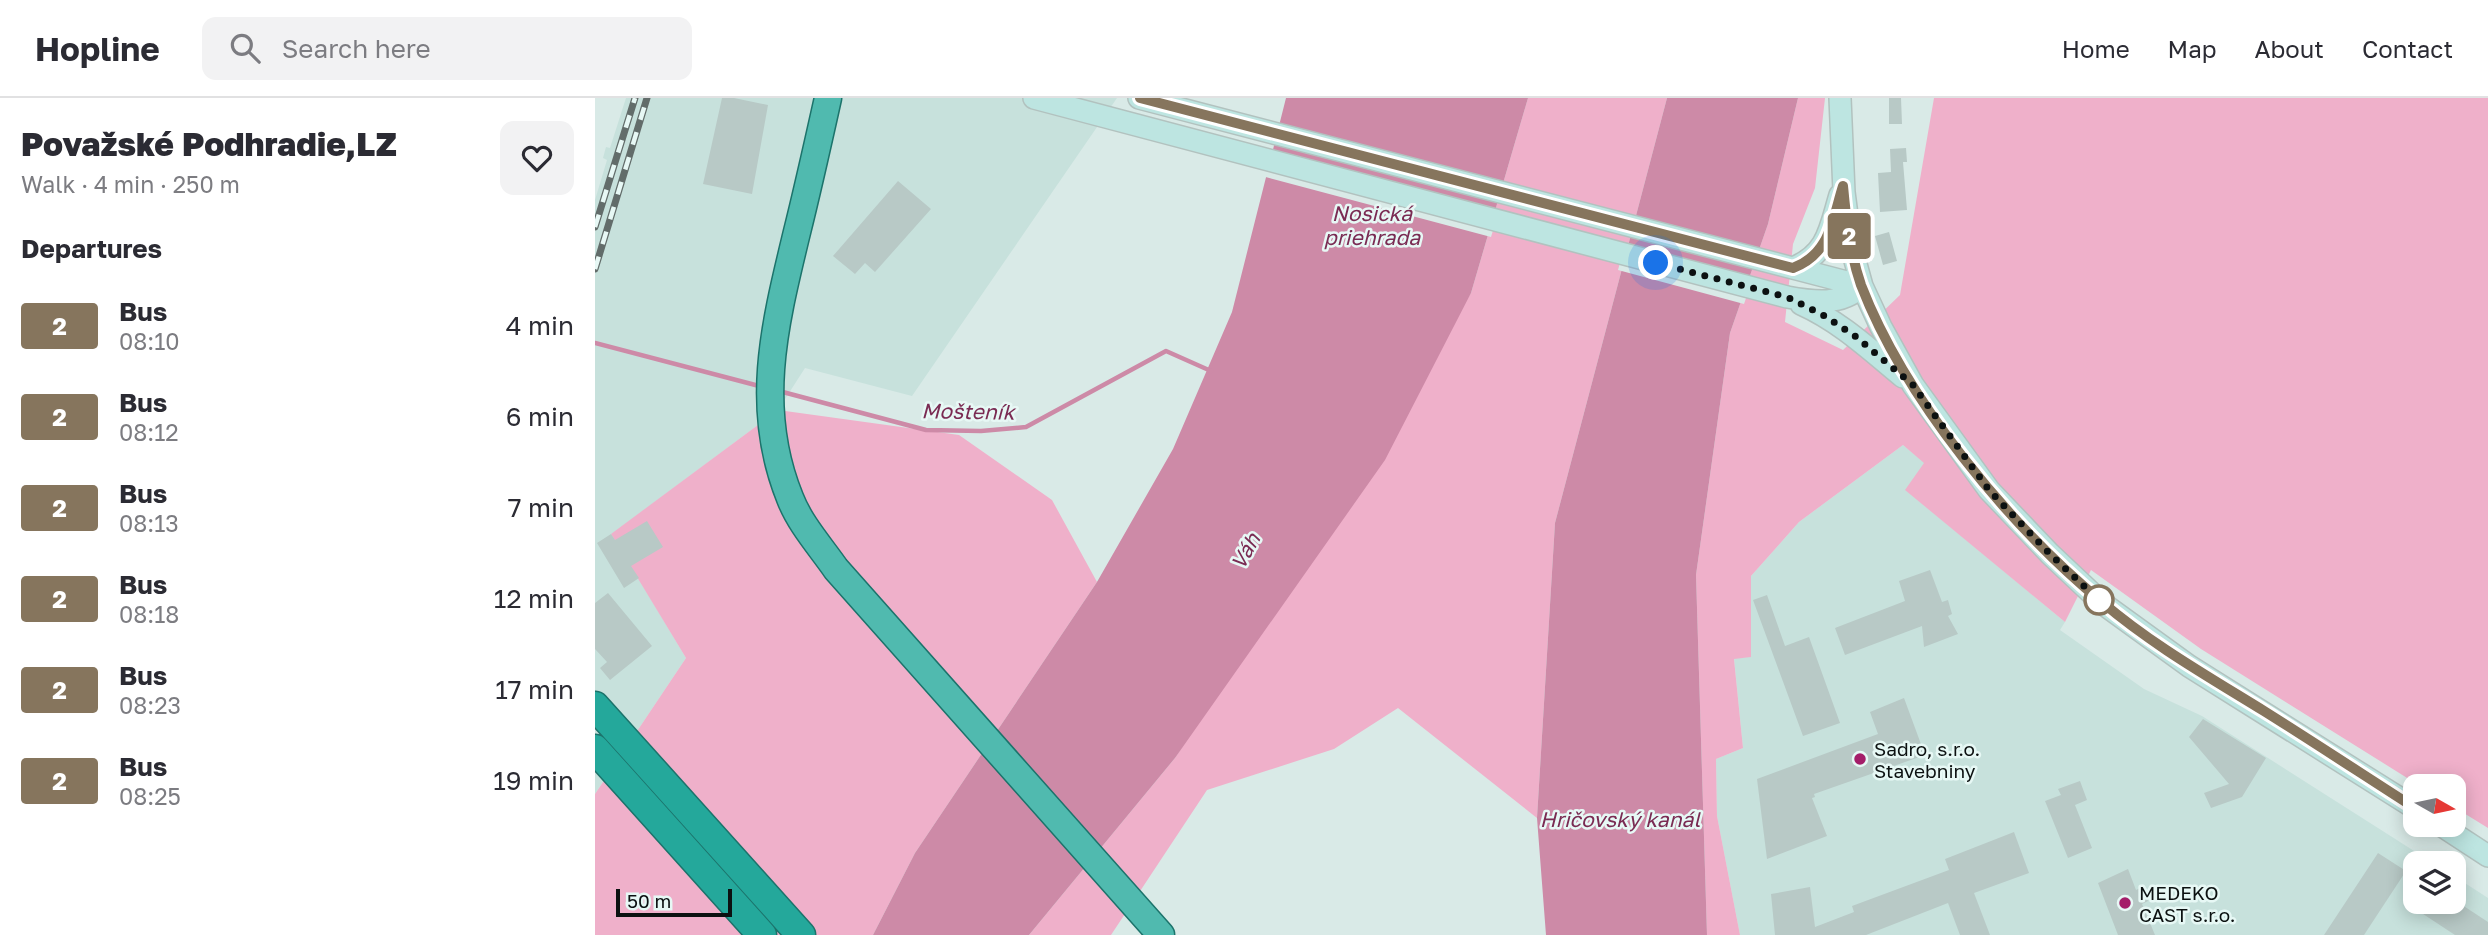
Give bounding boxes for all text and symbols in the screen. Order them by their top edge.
search box [202,17,692,80]
text: Hopline [35,29,160,68]
icon: search [226,29,264,67]
text: Search here [282,33,431,64]
text: Home [2062,34,2130,63]
text: Map [2168,34,2217,63]
text: About [2255,34,2324,63]
text: Contact [2362,34,2453,63]
button: heart [500,121,574,195]
text: Považské Podhradie,LZ [21,124,397,163]
text: Walk · 4 min · 250 m [21,170,240,198]
water label: Nosická priehrada [1324,200,1421,250]
line badge: 2 [1826,213,1872,259]
text: 2 [1842,221,1856,250]
text: Departures [21,233,162,264]
your location [1638,245,1673,280]
text: Bus [119,296,167,327]
text: 4 min [506,310,574,341]
text: 2 [52,311,67,340]
text: 08:10 [119,327,180,355]
text: Bus [119,387,167,418]
water label: Mošteník [921,397,1017,425]
text: 6 min [506,401,574,432]
text: 2 [52,402,67,431]
text: 08:12 [119,418,179,446]
text: Bus [119,478,167,509]
text: 7 min [508,492,574,523]
text: 2 [52,493,67,522]
text: 08:13 [119,509,179,537]
water label: Váh [1225,527,1266,574]
text: Bus [119,569,167,600]
text: 12 min [494,583,574,614]
text: 2 [52,584,67,613]
unlabelled marker [2084,585,2114,615]
text: 08:18 [119,600,179,628]
text: Bus [119,660,167,691]
text: 17 min [495,674,574,705]
text: 2 [52,675,67,704]
text: 08:23 [119,691,181,719]
place label: Sadro, s.r.o. Stavebniny [1874,737,1980,782]
text: Bus [119,751,167,782]
marker: Sadro, s.r.o. Stavebniny [1852,751,1868,767]
text: 19 min [493,765,574,796]
text: 2 [52,766,67,795]
north arrow [2403,774,2466,836]
map controls [2403,774,2466,914]
text: 08:25 [119,782,181,810]
water label: Hričovský kanál [1540,806,1701,832]
button: layers [2403,851,2466,914]
place label: MEDEKO CAST s.r.o. [2139,881,2236,926]
scale bar [616,886,731,918]
text: 50 m [627,889,671,912]
marker: MEDEKO CAST s.r.o. [2117,895,2133,911]

